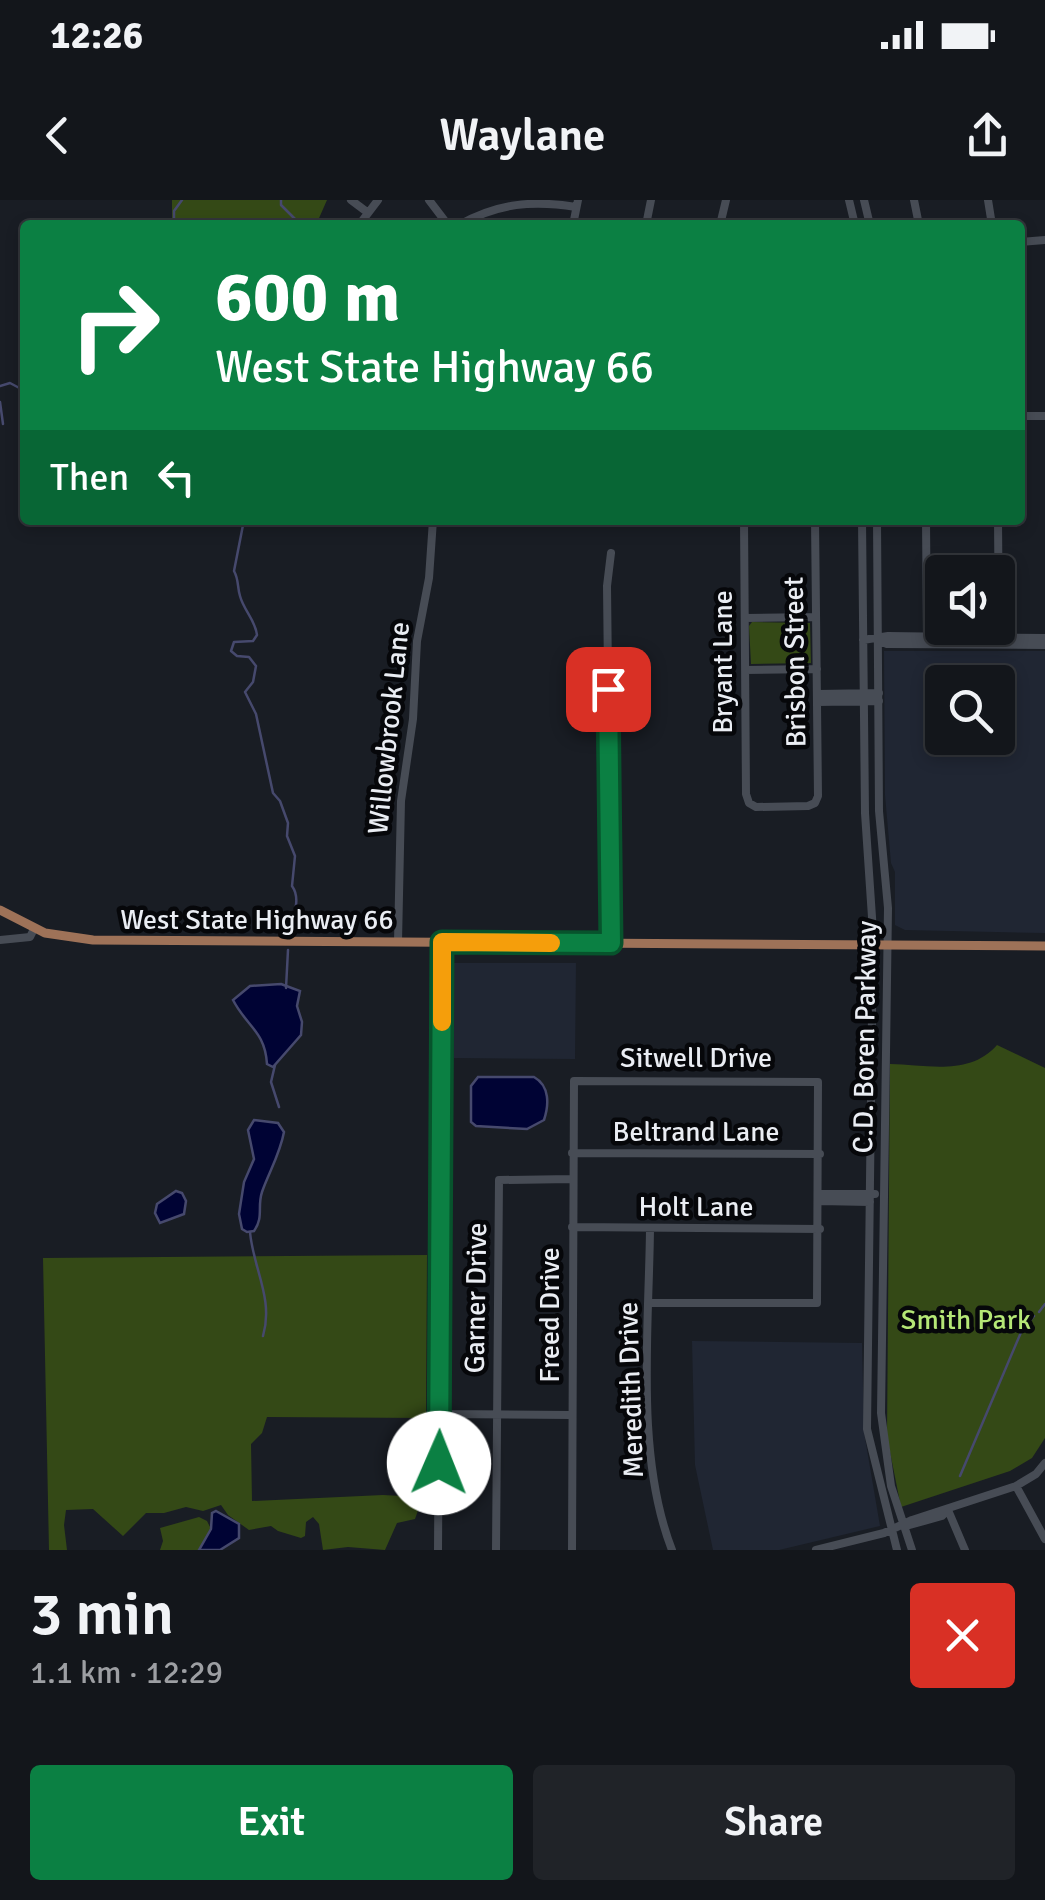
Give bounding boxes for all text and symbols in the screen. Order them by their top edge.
text: 12:26 [50,12,143,59]
icon: back [30,108,85,163]
text: Waylane [440,108,605,163]
icon: share [960,108,1015,163]
text: 600 m [215,254,400,340]
icon: right [50,260,180,390]
text: West State Highway 66 [215,340,654,395]
icon: left [149,450,204,505]
text: Then [50,454,129,501]
map controls [925,555,1015,755]
button: sound [925,555,1015,645]
street label: Brisbon Street [777,576,813,748]
street label: Bryant Lane [706,590,740,734]
street label: Willowbrook Lane [361,620,417,836]
pin [566,647,651,732]
icon: arrive [581,662,636,717]
button: search [925,665,1015,755]
street label: West State Highway 66 [120,903,394,937]
street label: C.D. Boren Parkway [846,920,884,1154]
street label: Sitwell Drive [620,1041,772,1075]
street label: Beltrand Lane [613,1115,779,1149]
street label: Holt Lane [639,1190,753,1224]
street label: Garner Drive [458,1222,494,1374]
street label: Freed Drive [533,1247,567,1383]
street label: Meredith Drive [611,1301,651,1479]
park label: Smith Park [901,1303,1031,1337]
position arrow [387,1411,491,1515]
text: 3 min [30,1578,174,1652]
button: close [910,1583,1015,1688]
text: 1.1 km · 12:29 [30,1653,223,1692]
button: Exit [30,1765,513,1880]
button: Share [533,1765,1015,1880]

